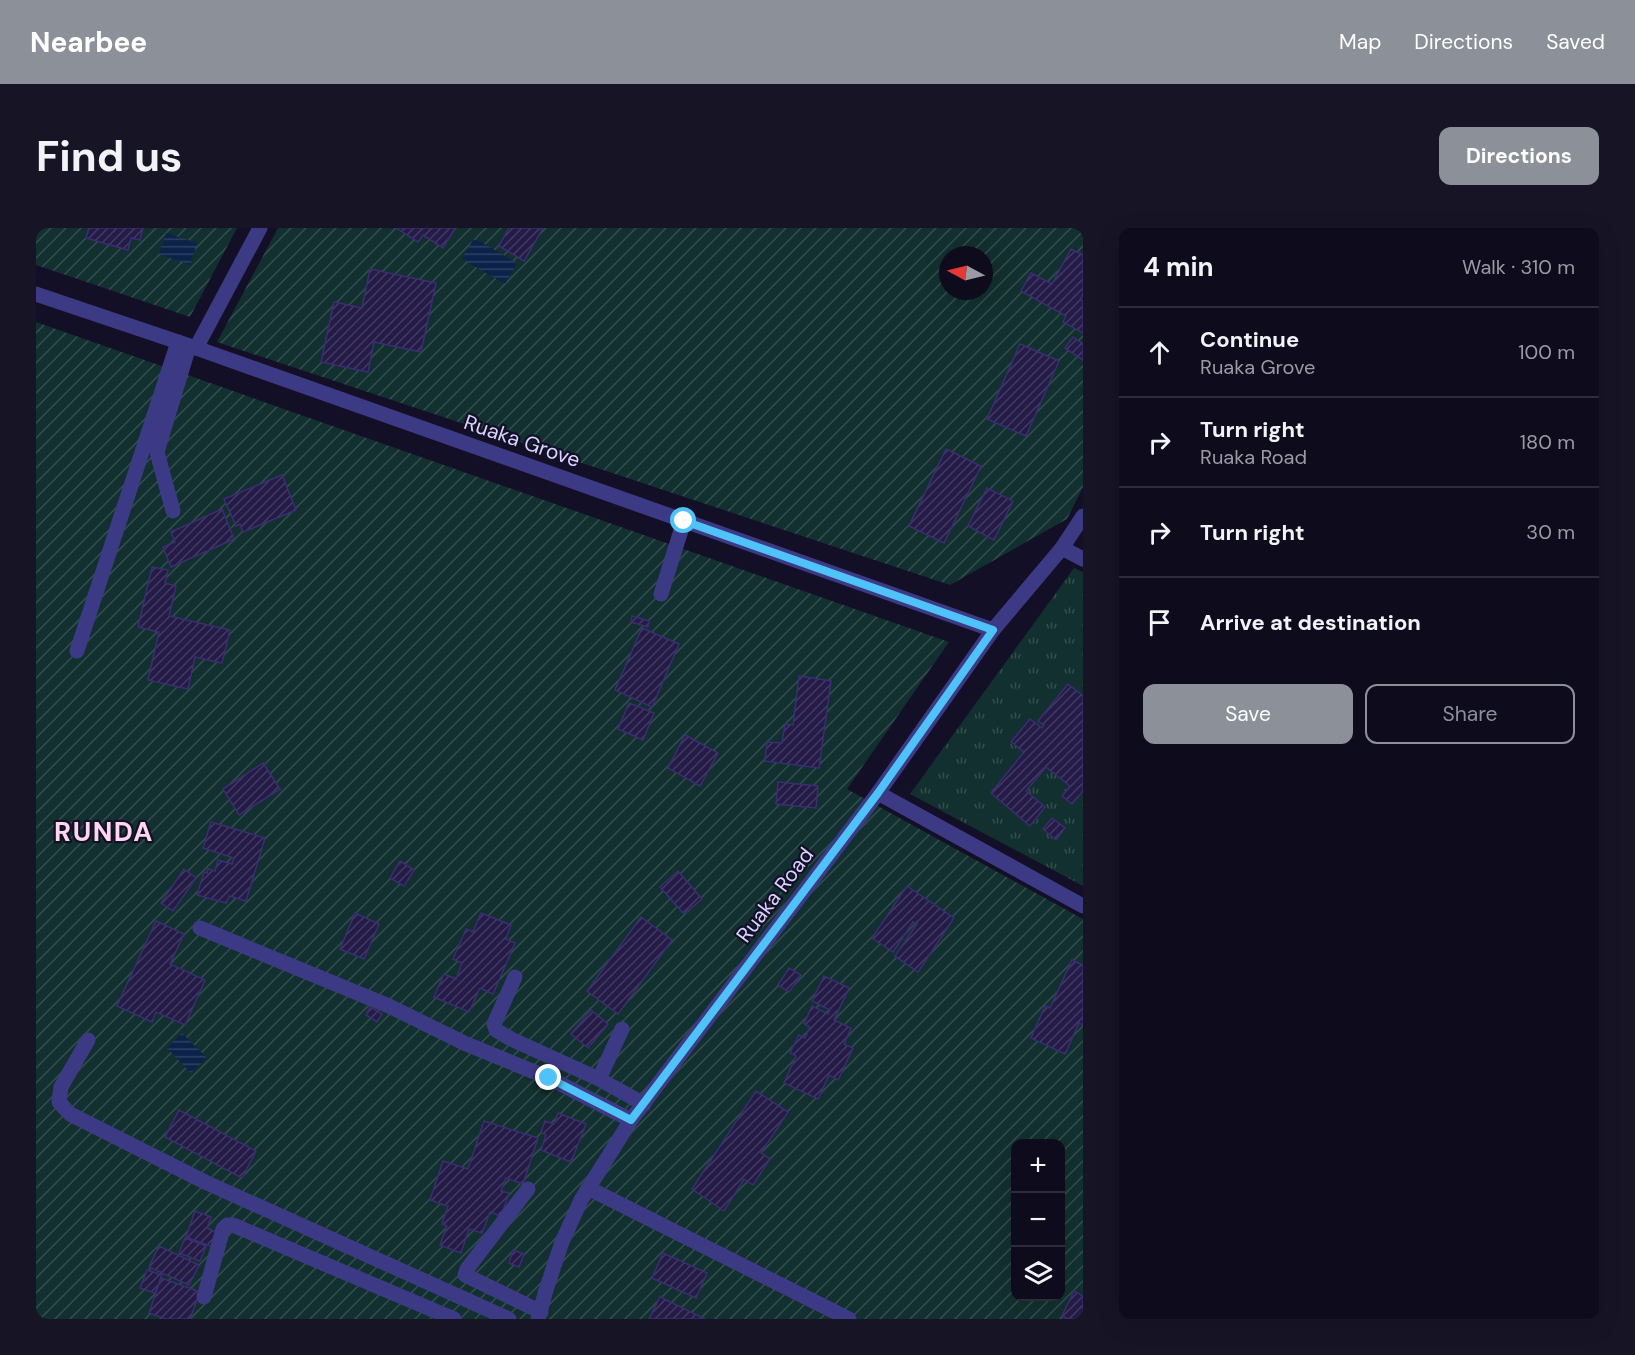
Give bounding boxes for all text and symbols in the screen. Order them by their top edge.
text: Nearbee [30,24,147,61]
text: Map [1339,28,1381,56]
text: Directions [1414,28,1513,56]
text: Saved [1546,28,1605,56]
button: Directions [1439,127,1599,185]
text: Find us [36,129,182,184]
north arrow [939,246,993,300]
text: 4 min [1143,250,1214,284]
text: Walk · 310 m [1462,254,1575,280]
text: Continue [1200,325,1299,354]
icon: ahead [1143,336,1176,369]
text: 100 m [1518,339,1575,365]
text: Ruaka Grove [1200,354,1315,380]
street label: Ruaka Grove [460,408,584,474]
text: Turn right [1200,415,1305,444]
icon: right [1143,426,1176,459]
text: 180 m [1520,429,1575,455]
text: Ruaka Road [1200,444,1307,470]
route start [670,507,696,533]
icon: right [1143,516,1176,549]
text: Turn right [1200,518,1305,547]
text: 30 m [1526,519,1575,545]
icon: arrive [1143,606,1176,639]
text: Arrive at destination [1200,608,1421,637]
button: Save [1143,684,1353,744]
button: Share [1365,684,1575,744]
district label: RUNDA [54,814,154,849]
street label: Ruaka Road [730,842,820,948]
route end [535,1064,561,1090]
map controls [1011,1139,1065,1301]
button: + [1011,1139,1065,1193]
button: − [1011,1193,1065,1247]
button: layers [1011,1247,1065,1301]

